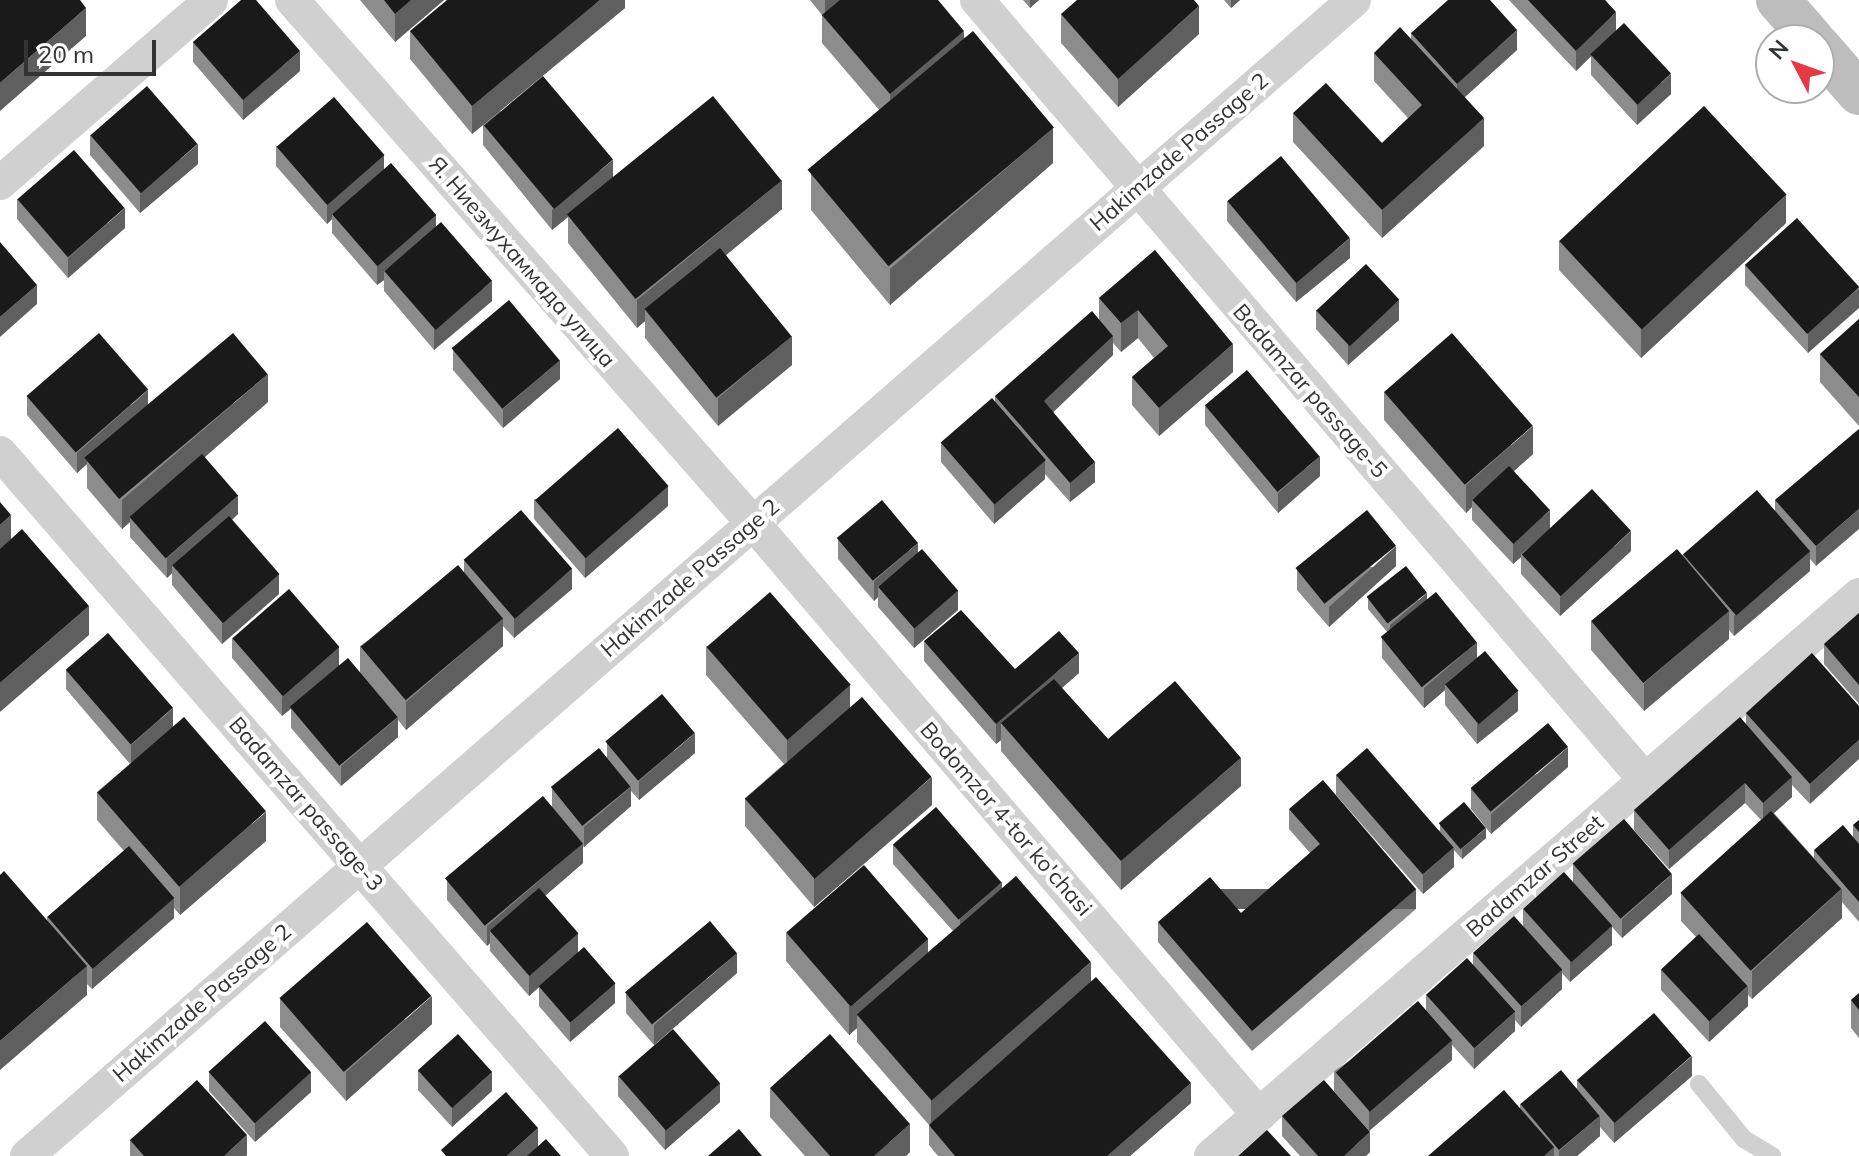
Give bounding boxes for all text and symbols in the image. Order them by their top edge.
scale bar [28,24,160,74]
north arrow [1755,24,1835,104]
text: N [1762,34,1794,65]
text: 20 m [38,39,94,69]
street label: Hakimzade Passage 2 [1084,67,1274,237]
street label: Я. Ниезмухаммада улица [423,151,621,373]
street label: Badamzar passage-5 [1227,299,1393,483]
street label: Hakimzade Passage 2 [595,493,785,663]
street label: Badamzar passage-3 [223,712,389,896]
street label: Bodomzor 4-tor ko'chasi [915,717,1097,921]
street label: Badamzar Street [1461,809,1609,943]
street label: Hakimzade Passage 2 [107,918,297,1088]

